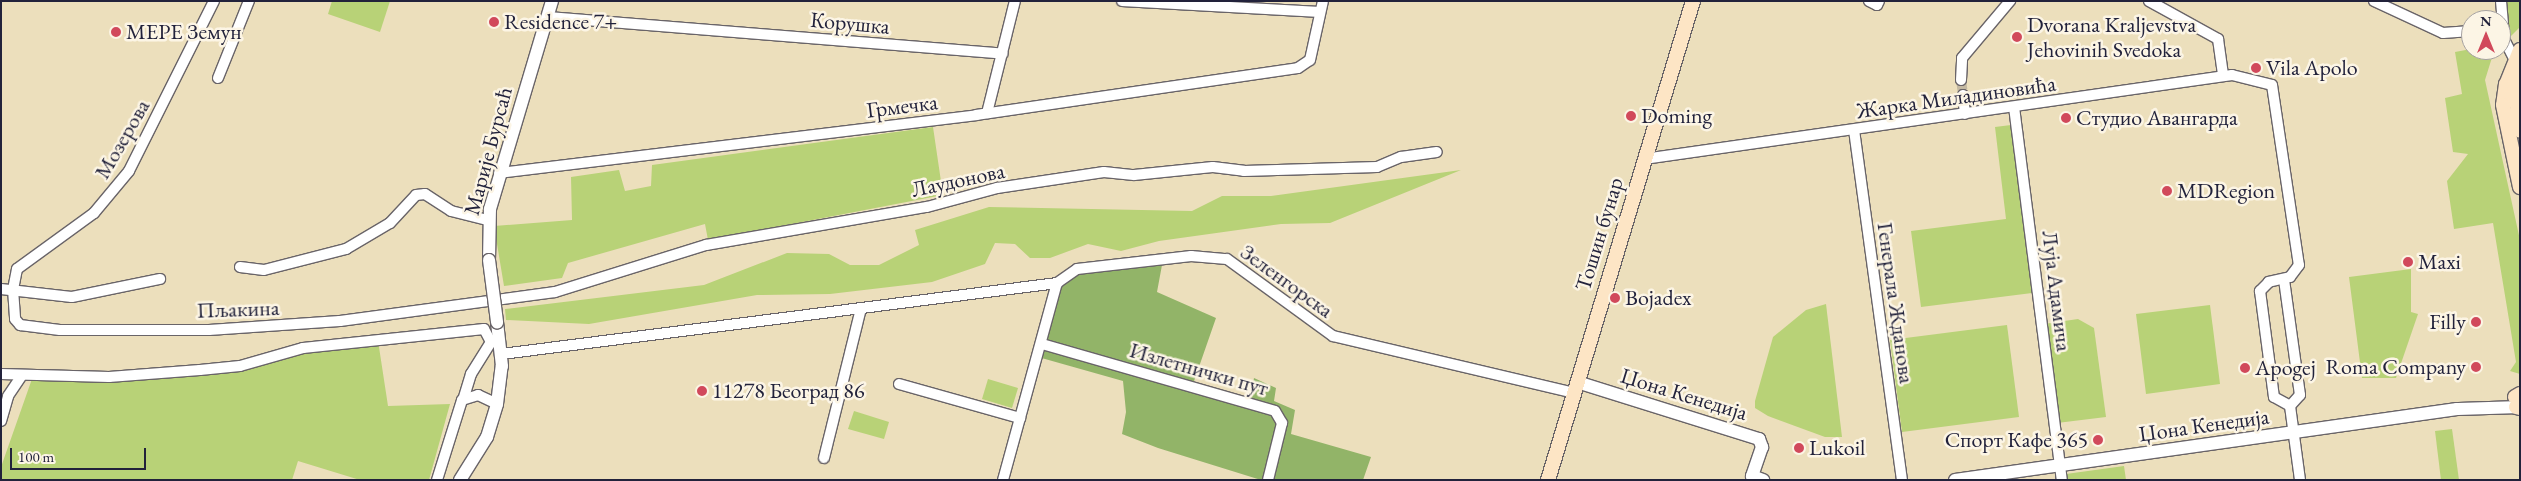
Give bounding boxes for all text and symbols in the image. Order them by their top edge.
street label: Корушка [809,6,891,40]
place label: Residence 7+ [504,9,617,35]
north arrow [2461,10,2511,60]
place label: Dvorana Kraljevstva Jehovinih Svedoka [2027,11,2196,62]
text: N [2480,12,2492,30]
marker: Residence 7+ [488,16,500,28]
place label: МЕРЕ Земун [126,19,242,45]
marker: МЕРЕ Земун [110,26,122,38]
marker: Dvorana Kraljevstva Jehovinih Svedoka [2011,31,2023,43]
place label: Vila Apolo [2266,55,2358,81]
marker: Vila Apolo [2250,62,2262,74]
street label: Жарка Миладиновића [1855,70,2057,124]
street label: Марије Бурсаћ [458,84,518,218]
street label: Грмечка [865,89,939,123]
street label: Мозерова [89,95,155,183]
place label: Doming [1641,103,1712,129]
place label: Студио Авангарда [2076,105,2238,131]
marker: Doming [1625,110,1637,122]
marker: Студио Авангарда [2060,112,2072,124]
street label: Лаудонова [909,157,1007,203]
street label: Тошин бунар [1569,174,1629,294]
place label: MDRegion [2177,178,2275,204]
marker: MDRegion [2161,185,2173,197]
street label: Генерала Жданова [1872,221,1920,385]
street label: Луја Адамича [2036,229,2078,353]
street label: Зеленгорска [1236,239,1338,323]
place label: Maxi [2418,249,2461,275]
marker: Maxi [2402,256,2414,268]
place label: Bojadex [1625,285,1691,311]
marker: Bojadex [1609,292,1621,304]
street label: Пљакина [196,294,280,324]
place label: Filly [2429,309,2466,335]
marker: Filly [2470,316,2482,328]
street label: Излетнички пут [1127,337,1271,401]
place label: Roma Company [2325,354,2466,380]
place label: Apogej [2255,355,2316,381]
marker: Roma Company [2470,361,2482,373]
street label: Џона Кенедија [1617,362,1751,426]
marker: Apogej [2239,362,2251,374]
place label: 11278 Београд 86 [712,378,864,404]
marker: 11278 Београд 86 [696,385,708,397]
street label: Џона Кенедија [2137,403,2271,447]
place label: Спорт Кафе 365 [1945,427,2088,453]
marker: Спорт Кафе 365 [2092,434,2104,446]
place label: Lukoil [1809,435,1865,461]
scale bar [12,438,149,470]
marker: Lukoil [1793,442,1805,454]
text: 100 m [18,447,54,466]

